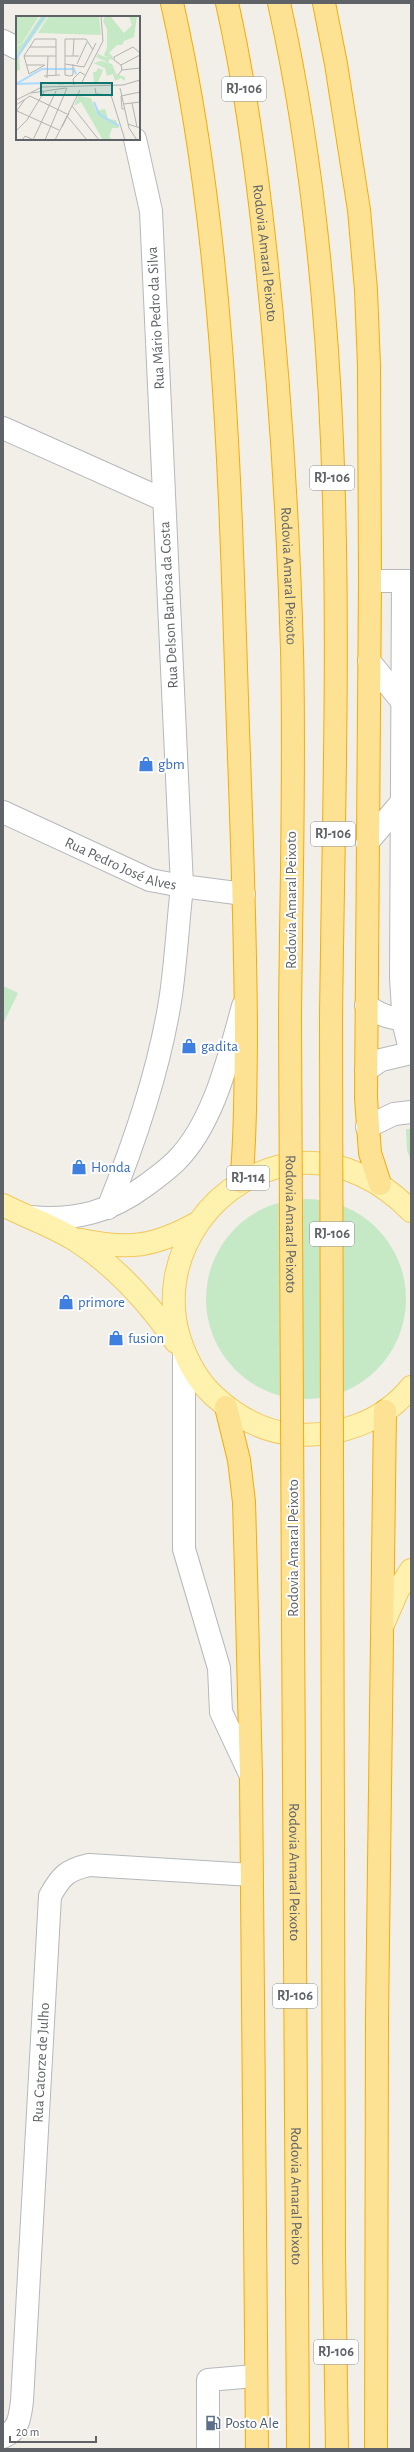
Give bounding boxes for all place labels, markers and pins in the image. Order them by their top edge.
shop icon: gbm [137,755,155,773]
place label: gbm [158,757,185,772]
shop icon: gadita [180,1037,198,1055]
place label: gadita [201,1039,238,1054]
shop icon: Honda [70,1158,88,1176]
place label: Honda [91,1160,131,1175]
shop icon: primore [57,1293,75,1311]
place label: primore [78,1295,125,1310]
shop icon: fusion [107,1329,125,1347]
place label: fusion [128,1331,164,1346]
fuel station icon: Posto Ale [204,2414,222,2432]
place label: Posto Ale [225,2416,279,2431]

